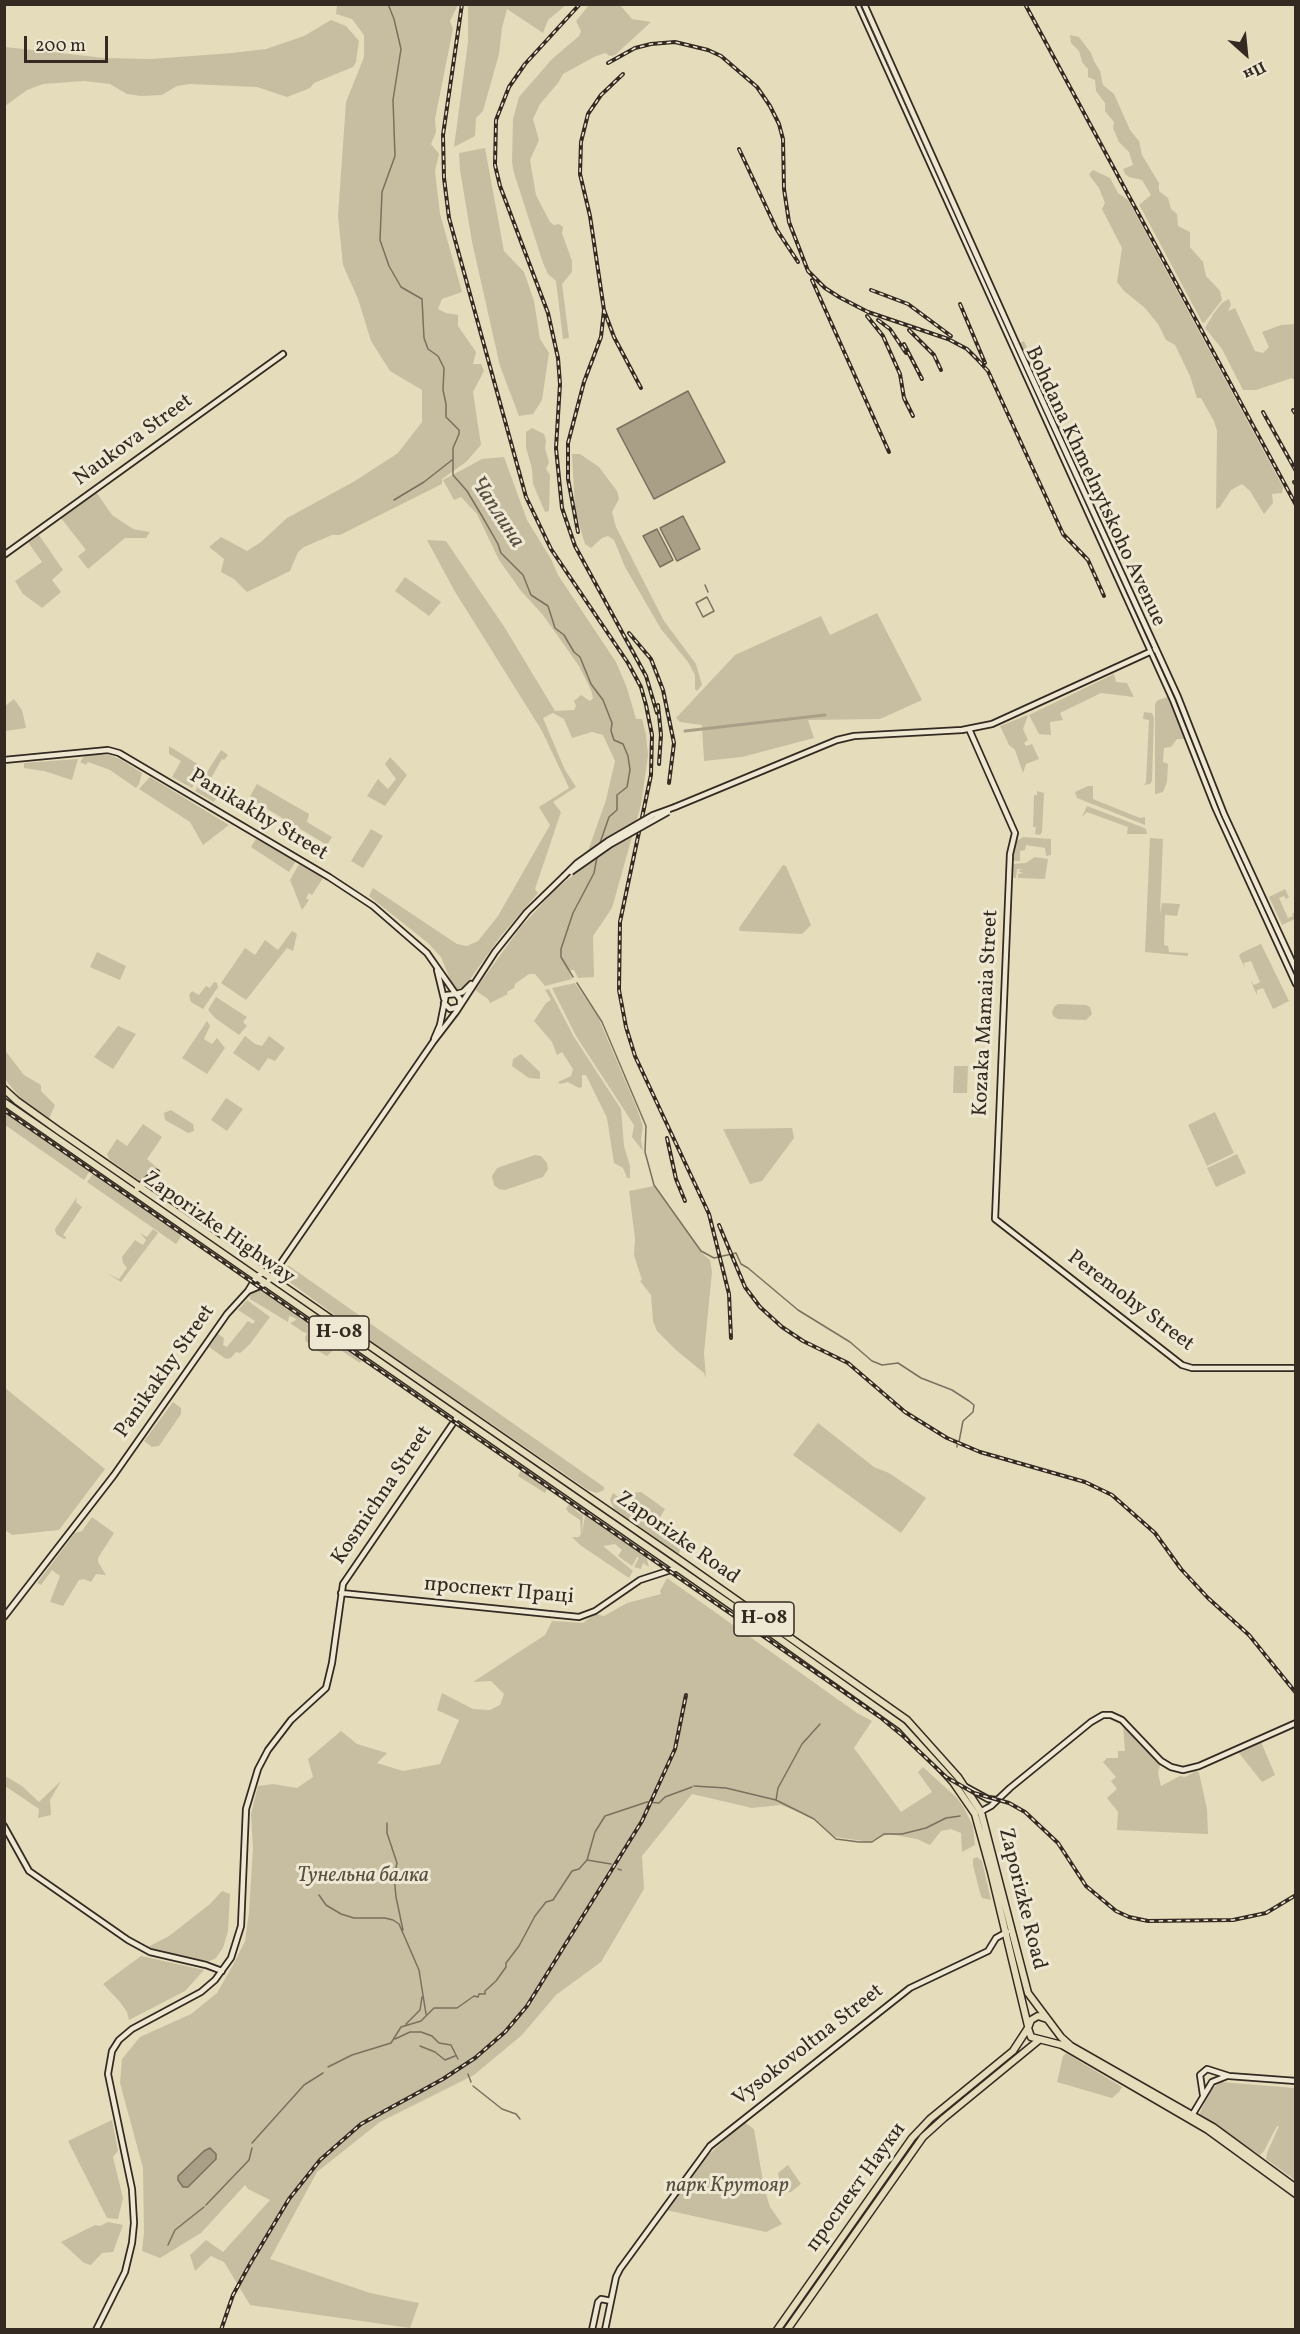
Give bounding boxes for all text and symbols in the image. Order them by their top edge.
scale bar [27,24,111,62]
north arrow [1216,24,1276,84]
text: 200 m [35,34,86,59]
text: Пн [1239,55,1269,85]
street label: Bohdana Khmelnytskoho Avenue [1018,343,1170,631]
street label: Naukova Street [70,389,198,493]
water label: Чаплина [463,472,529,554]
street label: Panikakhy Street [184,765,332,867]
street label: Kozaka Mamaia Street [969,909,1005,1117]
street label: Zaporizke Highway [137,1167,299,1291]
street label: Peremohy Street [1062,1246,1198,1358]
street label: Panikakhy Street [111,1300,221,1444]
road number: Н-08 [309,1316,369,1350]
street label: Kosmichna Street [327,1422,439,1570]
street label: Zaporizke Road [610,1487,744,1591]
street label: проспект Праці [423,1573,575,1611]
road number: Н-08 [734,1602,794,1636]
street label: Zaporizke Road [991,1825,1051,1973]
park label: Тунельна балка [297,1864,429,1890]
street label: Vysokovoltna Street [729,1979,889,2113]
street label: проспект Науки [802,2119,912,2257]
park label: парк Крутояр [666,2174,788,2200]

